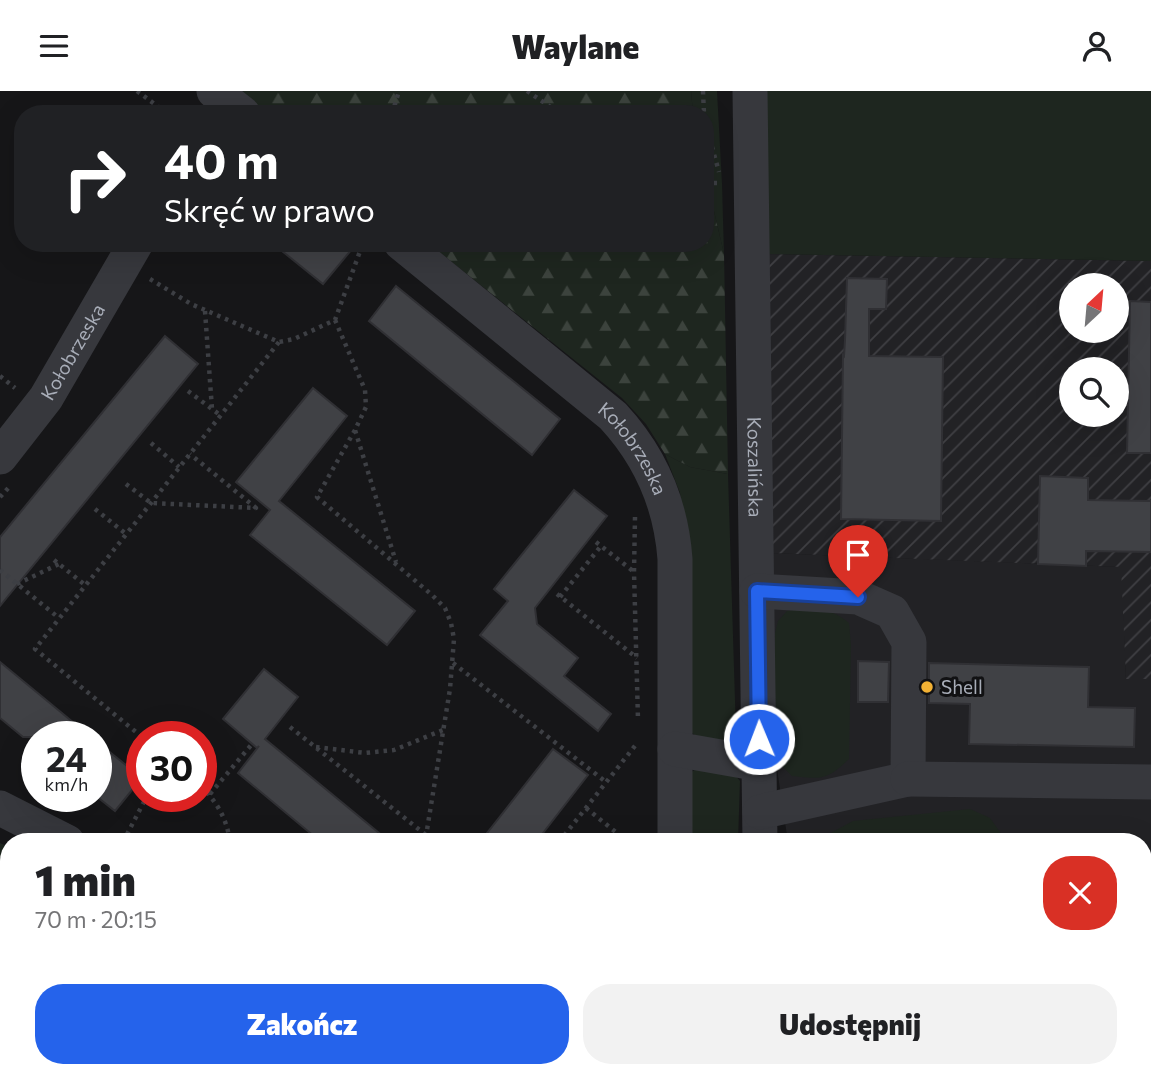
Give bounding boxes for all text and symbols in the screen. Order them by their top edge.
text: Waylane [512,26,639,66]
icon: menu [35,27,73,65]
icon: person [1078,27,1116,65]
text: 40 m [164,129,279,189]
icon: right [49,133,140,224]
text: Skręć w prawo [164,189,375,229]
north arrow [1059,273,1129,343]
map controls [1059,273,1129,427]
street label: Kołobrzeska [35,299,109,404]
button: search [1059,357,1129,427]
street label: Kołobrzeska [594,397,672,498]
street label: Koszalińska [743,416,768,518]
pin [828,525,888,597]
icon: arrive [839,536,877,574]
place label: Shell [941,675,983,698]
marker: Shell [919,679,935,695]
position arrow [722,702,796,776]
speed limit sign: 30 [126,721,217,812]
text: 24 [46,736,87,779]
text: km/h [45,773,88,795]
text: 1 min [35,853,136,905]
button: close [1043,856,1117,930]
text: 70 m · 20:15 [35,905,157,933]
button: Zakończ [35,984,569,1064]
button: Udostępnij [583,984,1117,1064]

